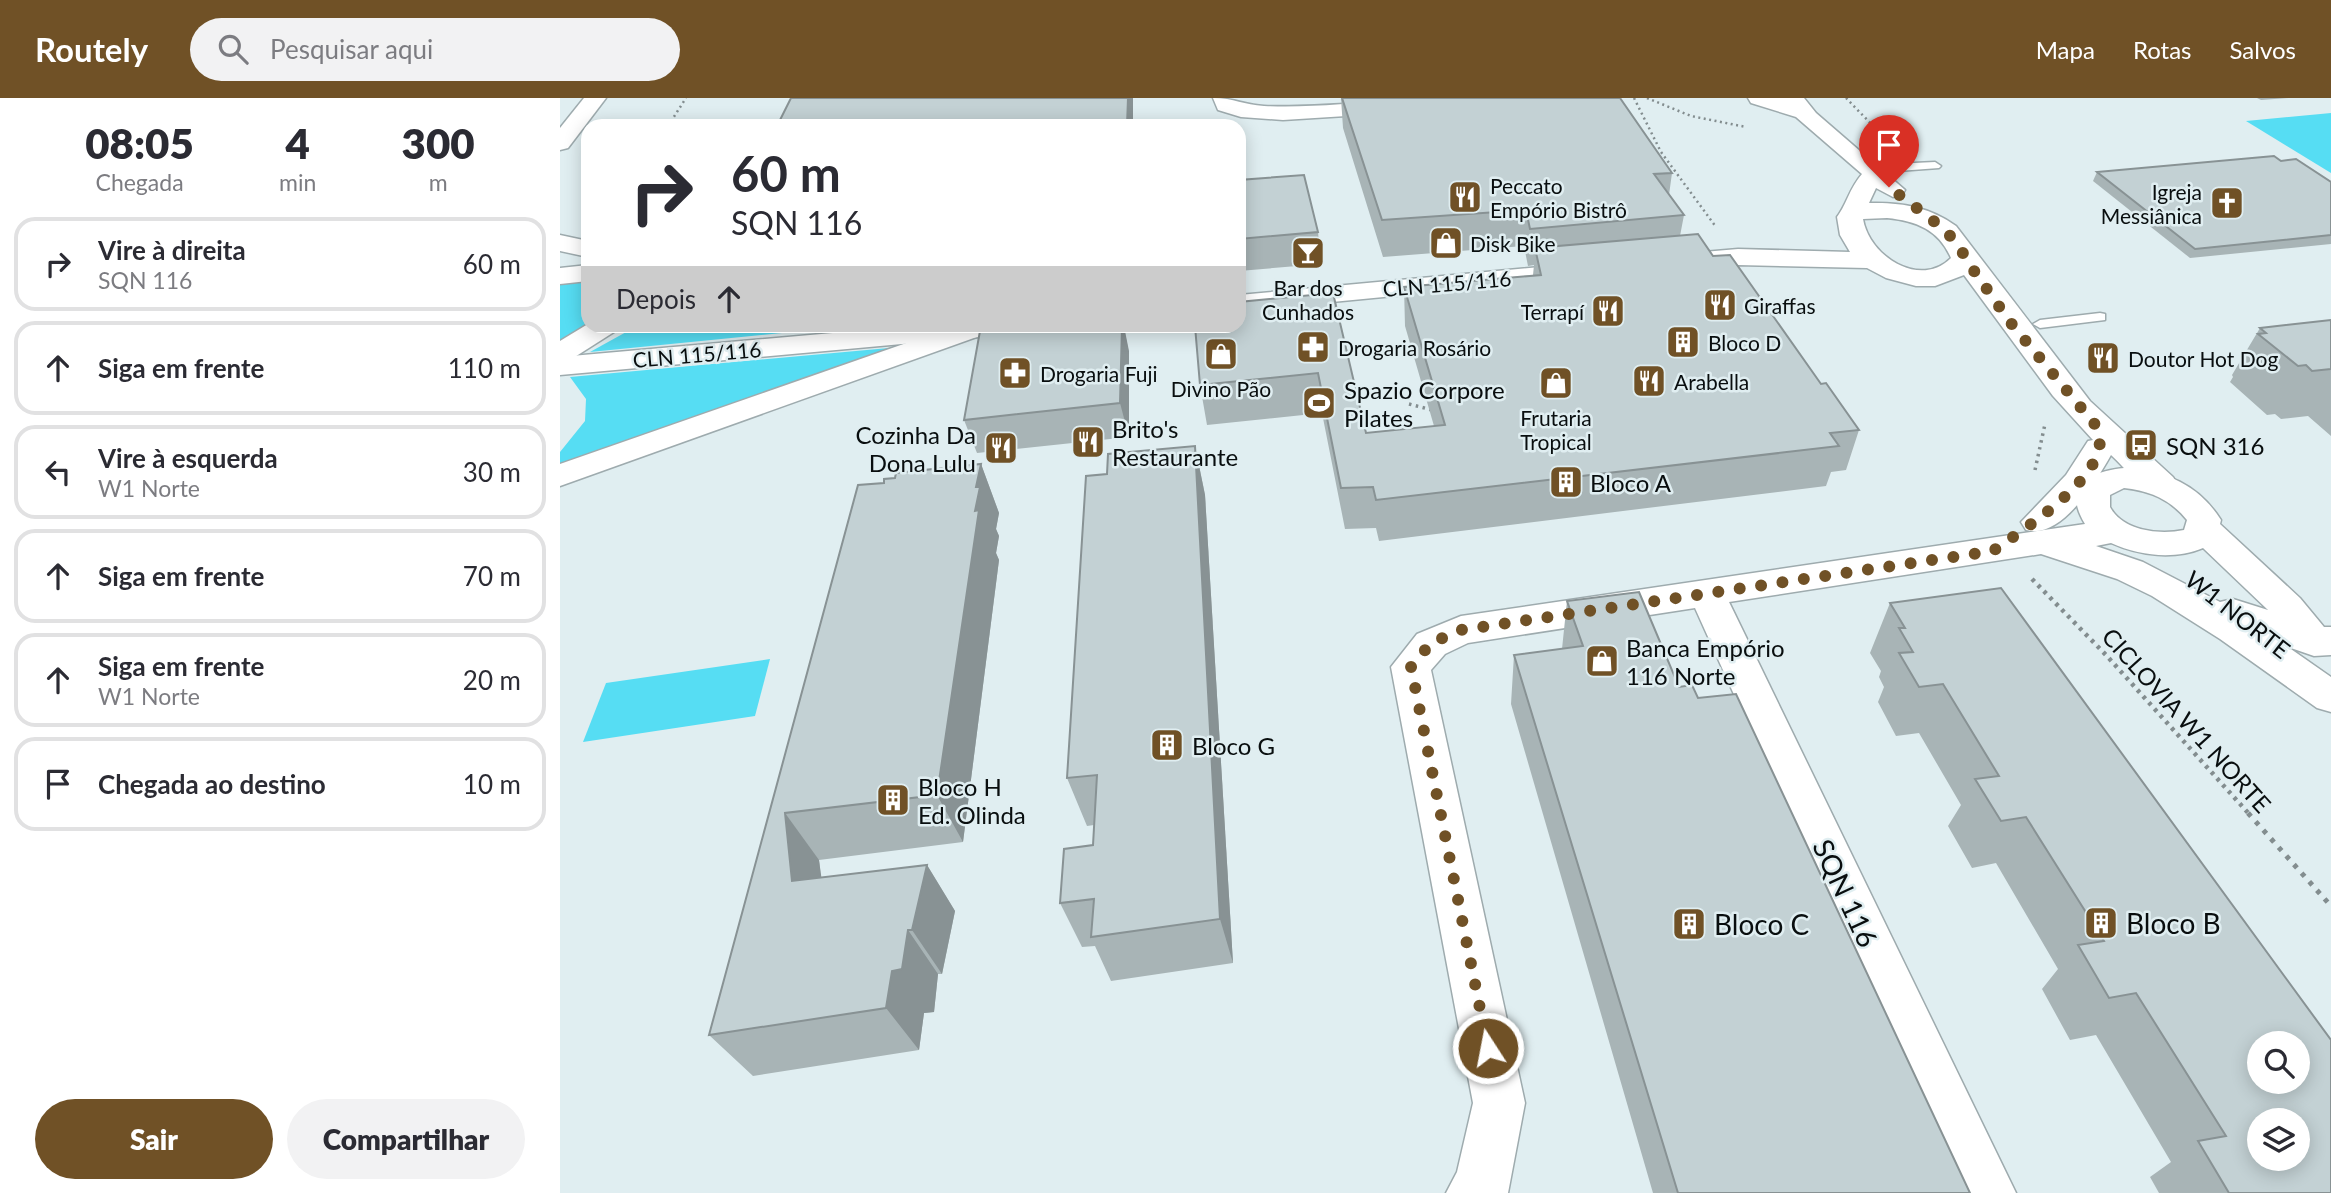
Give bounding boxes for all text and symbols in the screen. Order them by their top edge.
search box [190,18,680,81]
text: Routely [35,29,148,69]
icon: search [214,30,252,68]
text: Pesquisar aqui [270,33,433,65]
text: Mapa [2036,35,2095,64]
text: Rotas [2133,35,2192,64]
text: Salvos [2230,35,2296,64]
pin [1859,115,1919,187]
text: 08:05 [85,118,194,168]
text: 4 [286,118,310,168]
text: 300 [402,118,475,168]
icon: arrive [1870,126,1908,164]
text: 60 m [731,144,841,202]
icon: right [616,147,707,238]
text: Chegada [96,168,184,196]
text: min [279,168,316,196]
text: m [429,168,448,196]
place label: Peccato Empório Bistrô [1490,173,1627,222]
restaurant icon: Peccato Empório Bistrô [1446,178,1484,216]
place label: Igreja Messiânica [2101,179,2202,228]
church icon: Igreja Messiânica [2208,184,2246,222]
text: SQN 116 [731,203,862,242]
shop icon: Disk Bike [1427,224,1465,262]
place label: Disk Bike [1470,231,1556,256]
text: Vire à direita [98,234,246,266]
bar icon: Bar dos Cunhados [1289,234,1327,272]
icon: right [39,245,77,283]
text: 60 m [463,248,521,280]
street label: CLN 115/116 [1382,265,1512,301]
text: SQN 116 [98,266,192,294]
place label: Bar dos Cunhados [1262,275,1354,324]
icon: ahead [710,280,748,318]
text: Depois [616,283,696,315]
restaurant icon: Giraffas [1701,286,1739,324]
restaurant icon: Terrapí [1589,292,1627,330]
place label: Giraffas [1744,293,1816,318]
place label: Terrapí [1521,299,1585,324]
building icon: Bloco D [1664,323,1702,361]
pharmacy icon: Drogaria Rosário [1294,328,1332,366]
place label: Bloco D [1708,330,1781,355]
shop icon: Divino Pão [1202,335,1240,373]
place label: Drogaria Rosário [1338,335,1491,360]
street label: CLN 115/116 [632,336,762,372]
restaurant icon: Doutor Hot Dog [2084,339,2122,377]
place label: Doutor Hot Dog [2128,346,2278,371]
icon: ahead [39,349,77,387]
text: Siga em frente [98,352,265,384]
text: 110 m [448,352,521,384]
pharmacy icon: Drogaria Fuji [996,354,1034,392]
place label: Drogaria Fuji [1040,361,1158,386]
restaurant icon: Arabella [1630,362,1668,400]
shop icon: Frutaria Tropical [1537,364,1575,402]
place label: Arabella [1674,369,1749,394]
place label: Spazio Corpore Pilates [1344,375,1505,432]
place label: Divino Pão [1171,376,1271,401]
sports icon: Spazio Corpore Pilates [1300,384,1338,422]
place label: Frutaria Tropical [1520,405,1592,454]
place label: Brito's Restaurante [1112,414,1238,471]
place label: Cozinha Da Dona Lulu [856,420,976,477]
restaurant icon: Brito's Restaurante [1069,423,1107,461]
bus stop icon: SQN 316 [2122,426,2160,464]
restaurant icon: Cozinha Da Dona Lulu [982,429,1020,467]
place label: SQN 316 [2166,431,2264,460]
text: Vire à esquerda [98,442,278,474]
icon: left [39,453,77,491]
text: 30 m [463,456,521,488]
building icon: Bloco A [1547,463,1585,501]
place label: Bloco A [1590,468,1672,497]
text: W1 Norte [98,474,200,502]
icon: ahead [39,557,77,595]
text: Siga em frente [98,560,265,592]
text: 70 m [463,560,521,592]
street label: W1 NORTE [2180,564,2296,664]
street label: CICLOVIA W1 NORTE [2097,622,2277,818]
place label: Banca Empório 116 Norte [1626,633,1785,690]
shop icon: Banca Empório 116 Norte [1583,642,1621,680]
text: Siga em frente [98,650,265,682]
icon: ahead [39,661,77,699]
text: 20 m [463,664,521,696]
text: W1 Norte [98,682,200,710]
building icon: Bloco G [1148,726,1186,764]
place label: Bloco G [1192,731,1275,760]
icon: arrive [39,765,77,803]
text: Chegada ao destino [98,768,326,800]
text: 10 m [463,768,521,800]
place label: Bloco H Ed. Olinda [918,772,1026,829]
building icon: Bloco H Ed. Olinda [874,781,912,819]
street label: SQN 116 [1806,834,1886,952]
building icon: Bloco B [2082,904,2120,942]
building icon: Bloco C [1670,905,1708,943]
place label: Bloco B [2126,906,2221,940]
place label: Bloco C [1714,907,1809,941]
position arrow [1451,1011,1525,1085]
map controls [2247,1031,2310,1171]
button: search [2247,1031,2310,1094]
button: Sair [35,1099,273,1179]
button: Compartilhar [287,1099,525,1179]
button: layers [2247,1108,2310,1171]

